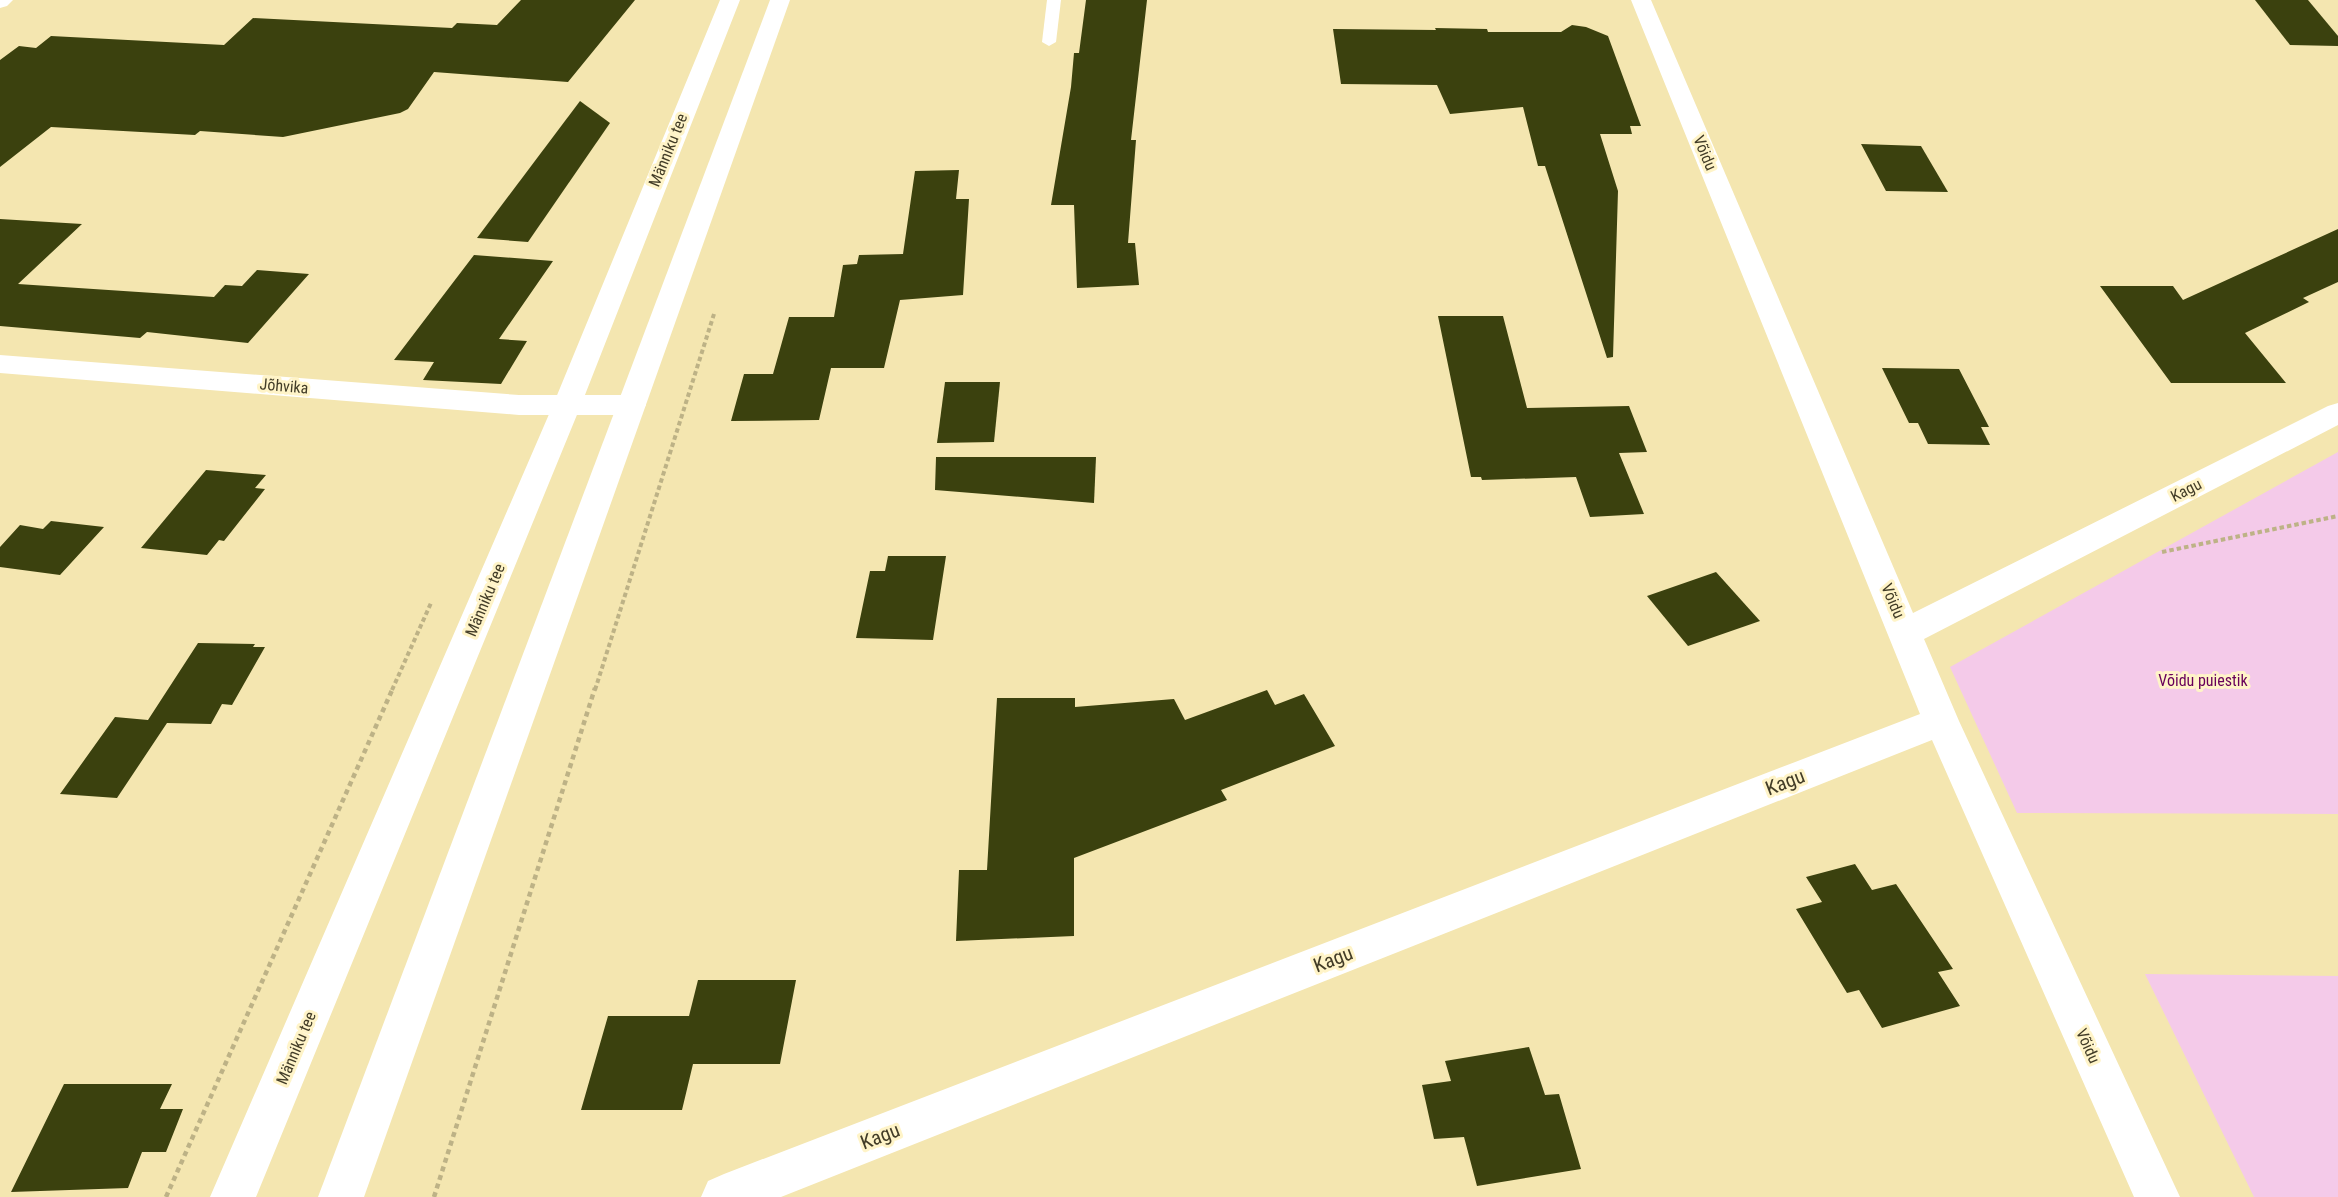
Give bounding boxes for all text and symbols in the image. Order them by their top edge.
street label: Männiku tee [645,111,691,189]
street label: Võidu [1689,133,1721,173]
street label: Jõhvika [259,374,309,398]
street label: Kagu [2167,474,2205,506]
street label: Männiku tee [461,561,509,639]
street label: Võidu [1877,581,1909,621]
park label: Võidu puiestik [2158,671,2248,690]
street label: Kagu [1762,764,1808,800]
street label: Kagu [1310,941,1356,977]
street label: Männiku tee [272,1009,320,1087]
street label: Võidu [2072,1026,2104,1066]
street label: Kagu [857,1118,903,1154]

